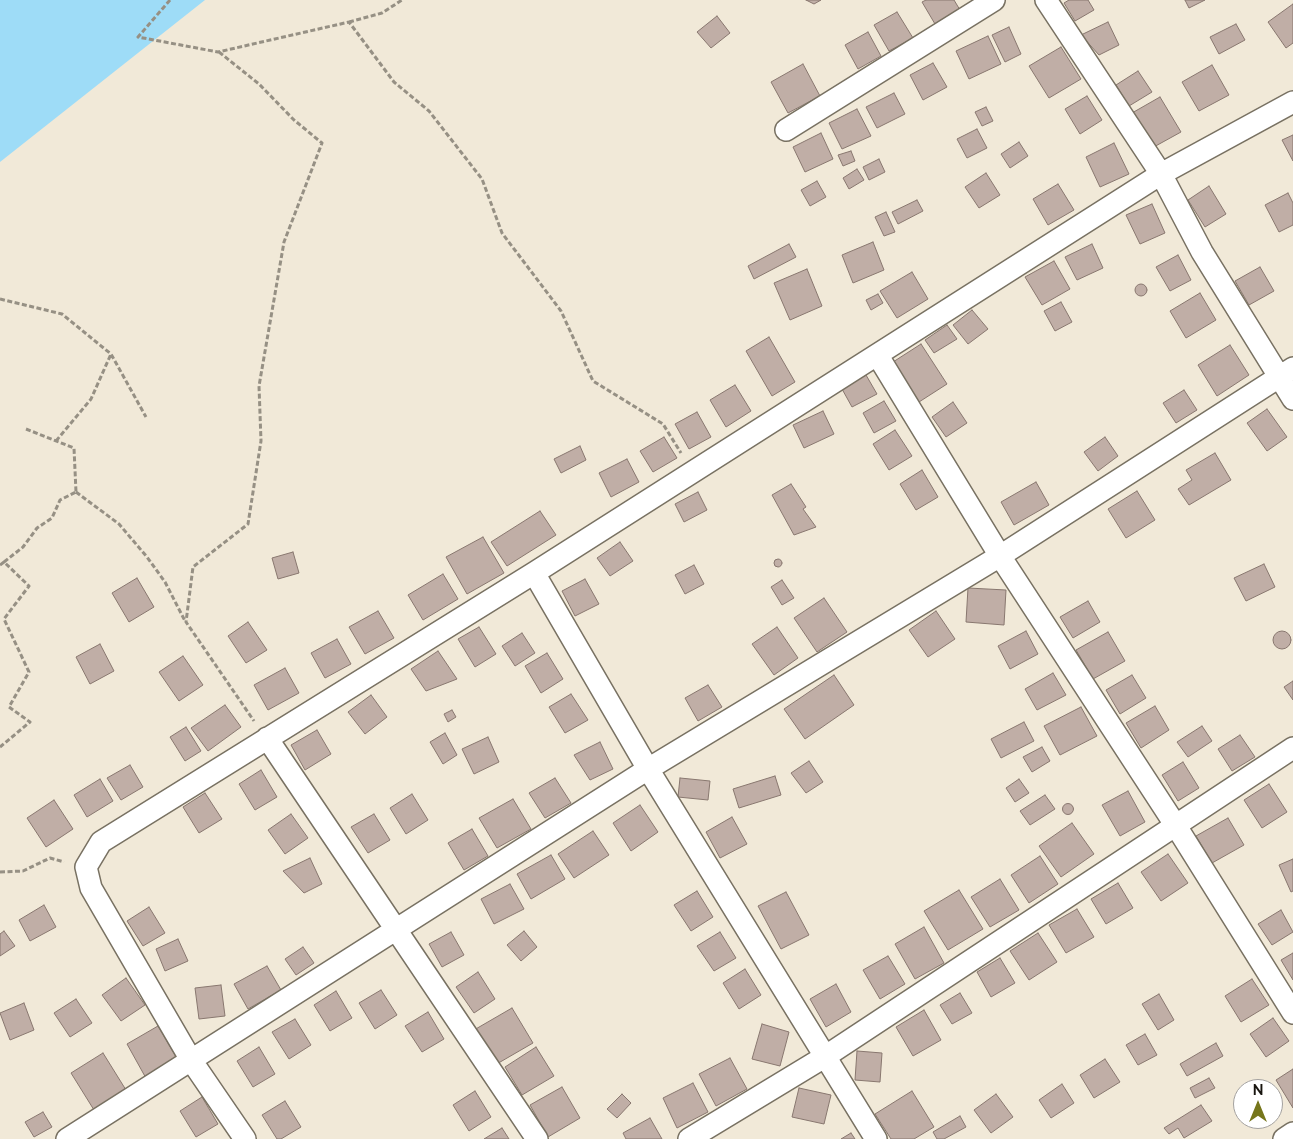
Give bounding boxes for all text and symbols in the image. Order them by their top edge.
north arrow [1233,1079,1283,1129]
text: N [1253,1082,1263,1098]

